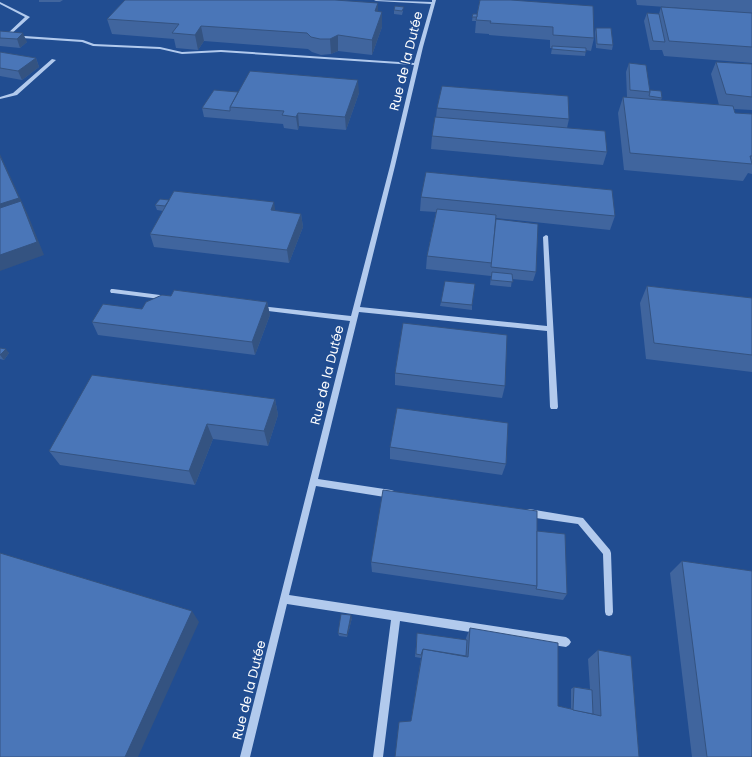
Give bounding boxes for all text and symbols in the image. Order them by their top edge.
street label: Rue de la Dutée [384,9,428,113]
street label: Rue de la Dutée [305,323,349,427]
street label: Rue de la Dutée [227,638,271,742]

